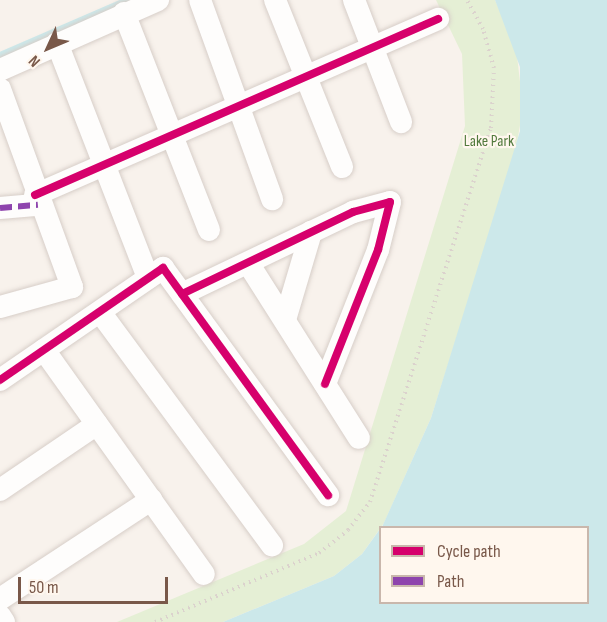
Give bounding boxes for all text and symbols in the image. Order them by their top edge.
north arrow [18,18,78,78]
text: N [25,51,44,71]
park label: Lake Park [464,132,514,152]
legend [379,526,589,604]
text: Cycle path [437,541,501,562]
scale bar [21,565,171,603]
text: Path [437,571,465,592]
text: 50 m [29,577,59,598]

